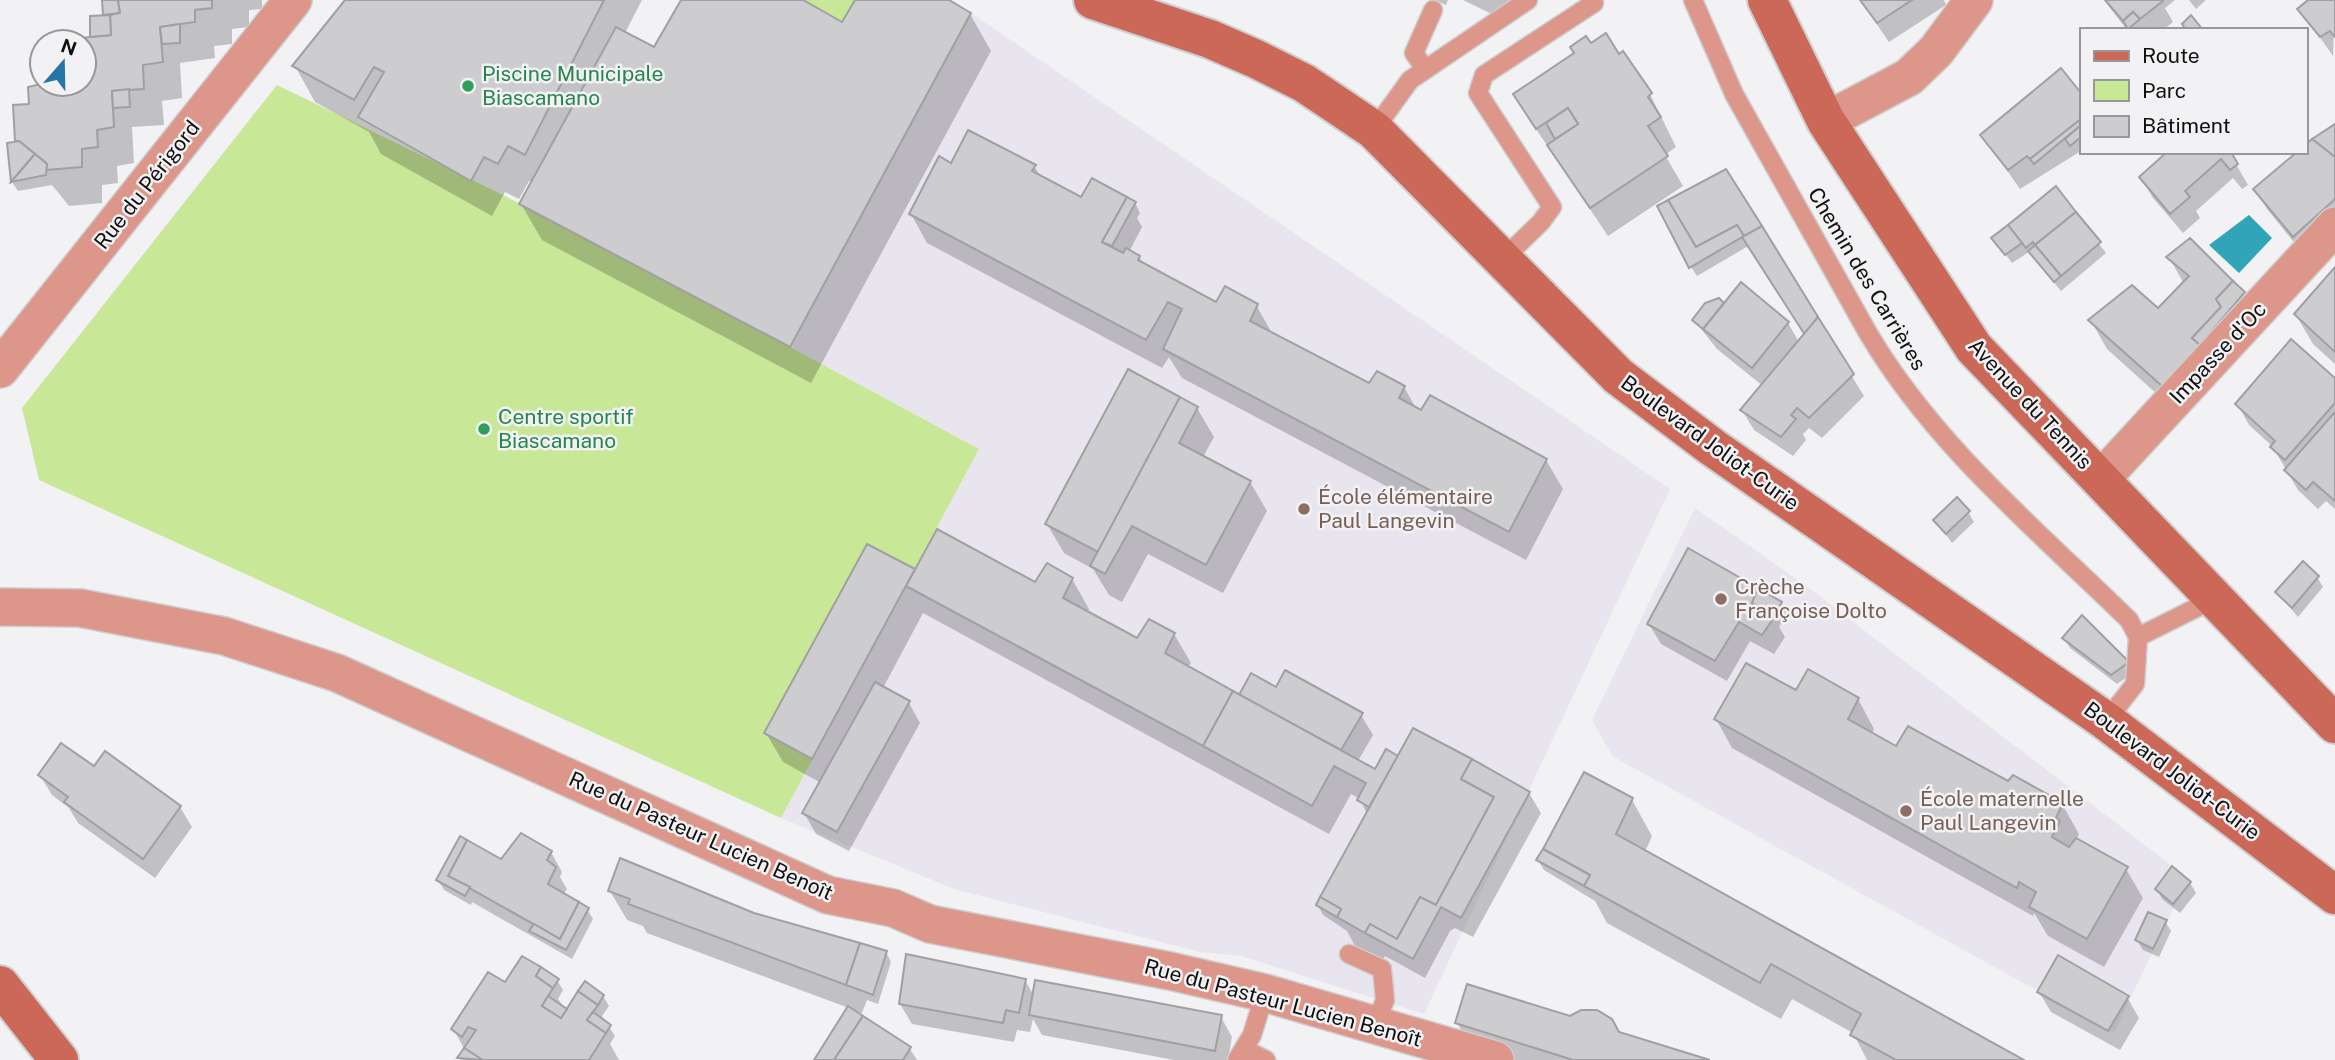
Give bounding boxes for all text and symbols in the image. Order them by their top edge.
north arrow [28,28,98,98]
legend [2080,28,2307,154]
text: N [58,34,80,60]
text: Route [2142,43,2200,68]
place label: Piscine Municipale Biascamano [482,61,663,110]
marker: Piscine Municipale Biascamano [460,78,476,94]
text: Parc [2142,78,2186,103]
text: Bâtiment [2142,113,2231,138]
street label: Rue du Périgord [89,115,205,254]
street label: Chemin des Carrières [1803,183,1932,375]
street label: Impasse d'Oc [2164,297,2271,409]
street label: Avenue du Tennis [1963,333,2097,474]
street label: Boulevard Joliot-Curie [1616,370,1804,516]
place label: Centre sportif Biascamano [498,404,634,453]
marker: Centre sportif Biascamano [476,421,492,437]
place label: École élémentaire Paul Langevin [1318,484,1493,533]
marker: École élémentaire Paul Langevin [1296,501,1312,517]
place label: Crèche Françoise Dolto [1735,574,1887,623]
marker: Crèche Françoise Dolto [1713,591,1729,607]
street label: Boulevard Joliot-Curie [2079,696,2265,845]
street label: Rue du Pasteur Lucien Benoît [565,766,837,905]
place label: École maternelle Paul Langevin [1920,786,2084,835]
marker: École maternelle Paul Langevin [1898,803,1914,819]
street label: Rue du Pasteur Lucien Benoît [1142,953,1425,1052]

